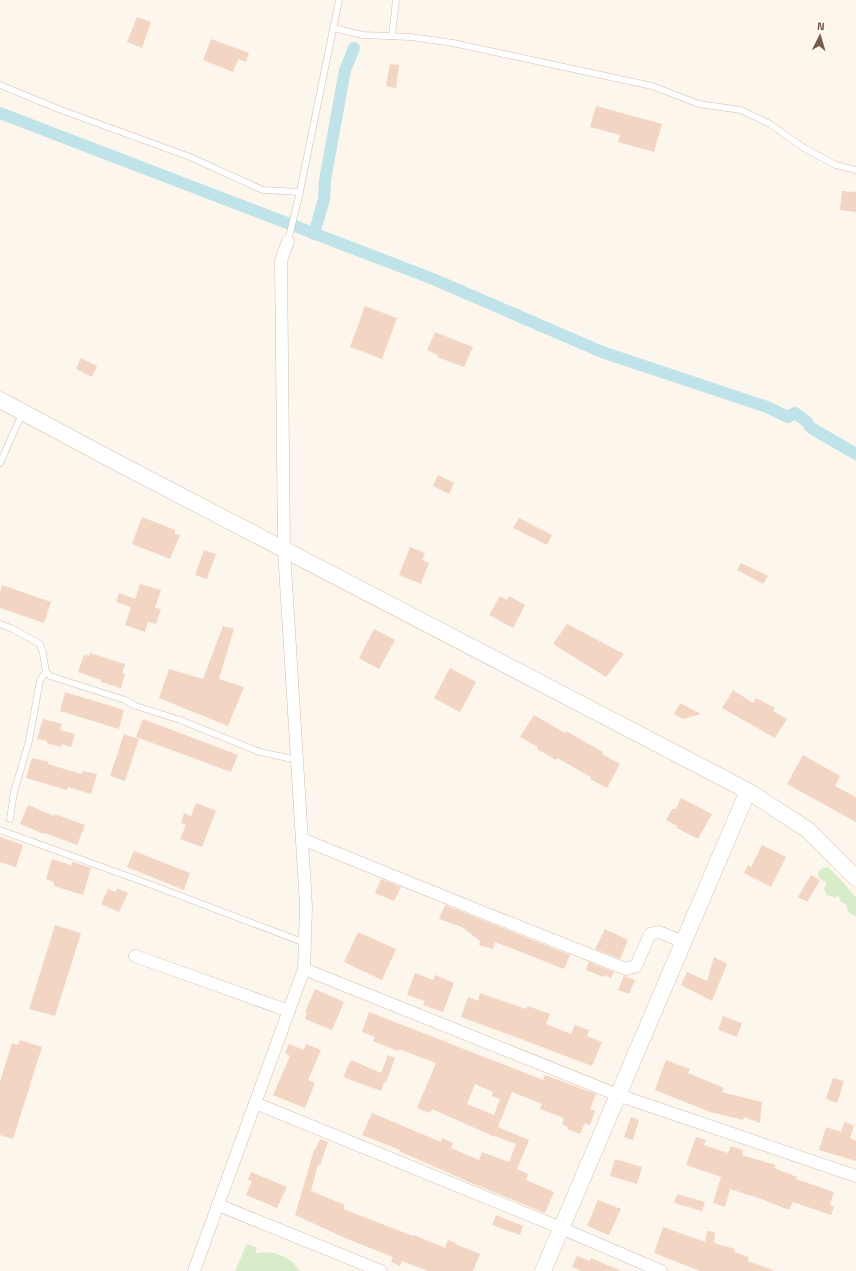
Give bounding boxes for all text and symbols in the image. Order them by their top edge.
north arrow [800,16,840,56]
text: N [816,18,825,34]

